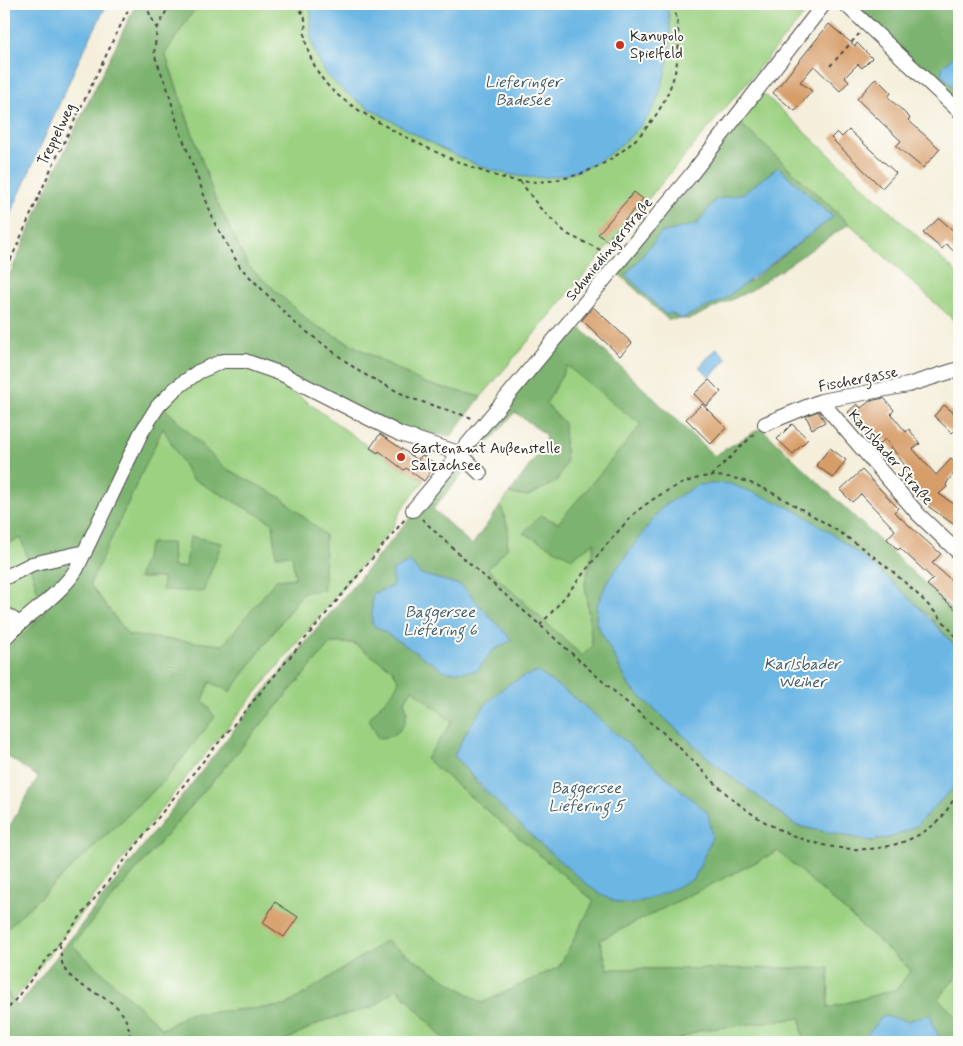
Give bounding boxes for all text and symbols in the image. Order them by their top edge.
place label: Kanupolo Spielfeld [630,27,684,64]
marker: Kanupolo Spielfeld [614,39,626,51]
water label: Lieferinger Badesee [485,72,564,111]
street label: Treppelweg [33,100,81,169]
street label: Schmiedingerstraße [562,194,658,306]
street label: Fischergasse [817,363,900,398]
street label: Karlsbader Straße [843,406,937,509]
place label: Gartenamt Außenstelle Salzachsee [411,439,561,476]
marker: Gartenamt Außenstelle Salzachsee [395,451,407,463]
water label: Baggersee Liefering 6 [403,602,478,643]
water label: Karlsbader Weiher [764,654,842,693]
water label: Baggersee Liefering 5 [548,778,626,819]

